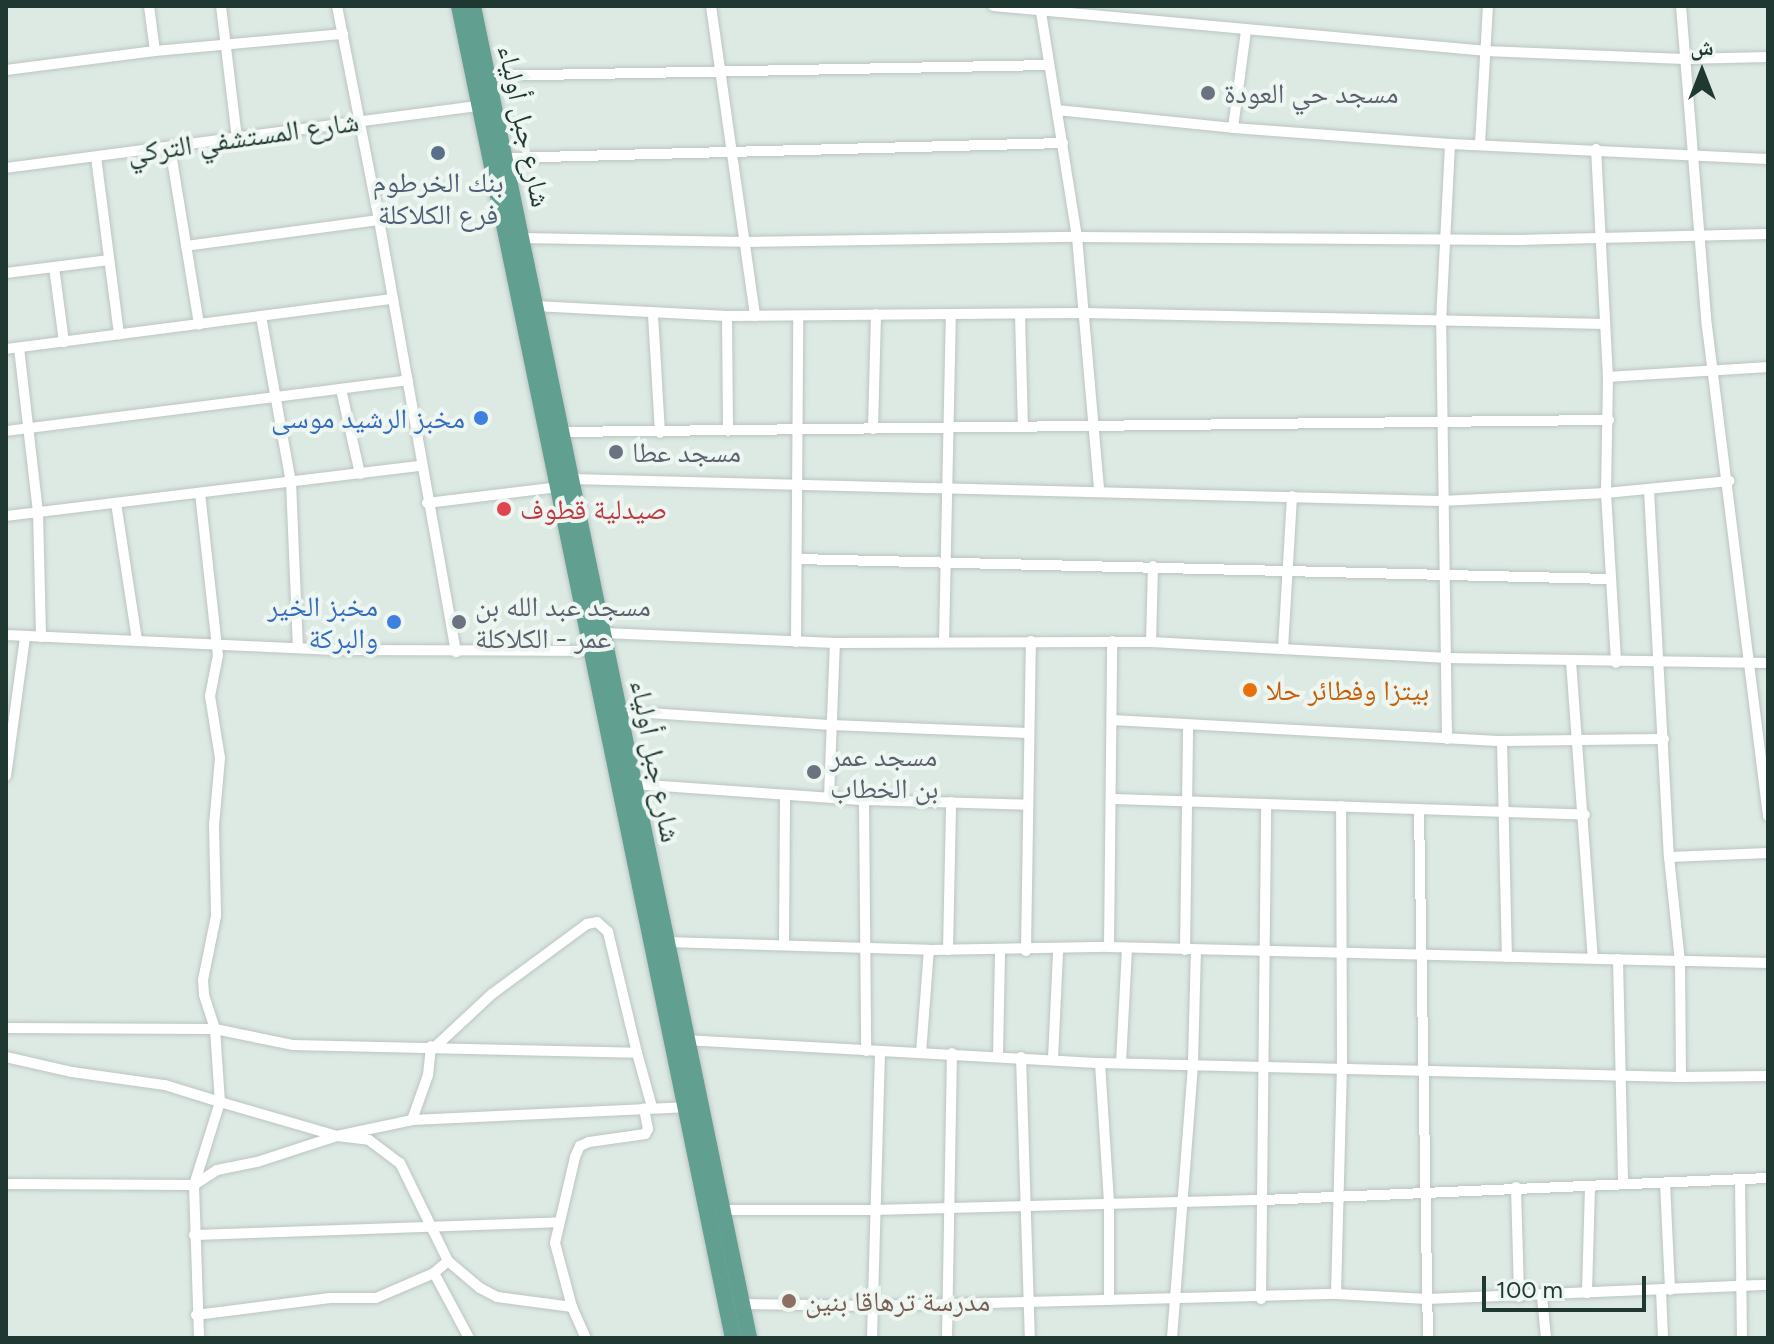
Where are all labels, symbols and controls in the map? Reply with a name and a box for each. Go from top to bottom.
north arrow [1662,32,1742,112]
text: ش [1690,34,1714,61]
street label: شارع جبل أولياء [491,42,559,210]
place label: مسجد حي العودة [1224,76,1398,110]
marker: مسجد حي العودة [1199,84,1217,102]
street label: شارع المستشفي التركي [125,104,361,170]
marker: بنك الخرطوم فرع الكلاكلة [429,144,447,162]
place label: بنك الخرطوم فرع الكلاكلة [372,165,504,231]
place label: مخبز الرشيد موسى [271,401,465,435]
marker: مخبز الرشيد موسى [472,409,490,427]
place label: مسجد عطا [632,435,741,469]
marker: مسجد عطا [607,443,625,461]
place label: صيدلية قطوف [520,492,667,526]
marker: صيدلية قطوف [495,500,513,518]
place label: مخبز الخير والبركة [268,589,378,655]
place label: مسجد عبد الله بن عمر - الكلاكلة [475,589,651,655]
marker: مخبز الخير والبركة [385,613,403,631]
marker: مسجد عبد الله بن عمر - الكلاكلة [450,613,468,631]
place label: بيتزا وفطائر حلا [1266,673,1429,707]
street label: شارع جبل أولياء [624,677,688,845]
marker: بيتزا وفطائر حلا [1241,681,1259,699]
place label: مسجد عمر بن الخطاب [830,739,939,805]
marker: مسجد عمر بن الخطاب [805,763,823,781]
scale bar [1486,1260,1650,1310]
text: 100 m [1496,1275,1563,1304]
place label: مدرسة ترهاقا بنين [805,1284,990,1318]
marker: مدرسة ترهاقا بنين [780,1292,798,1310]

